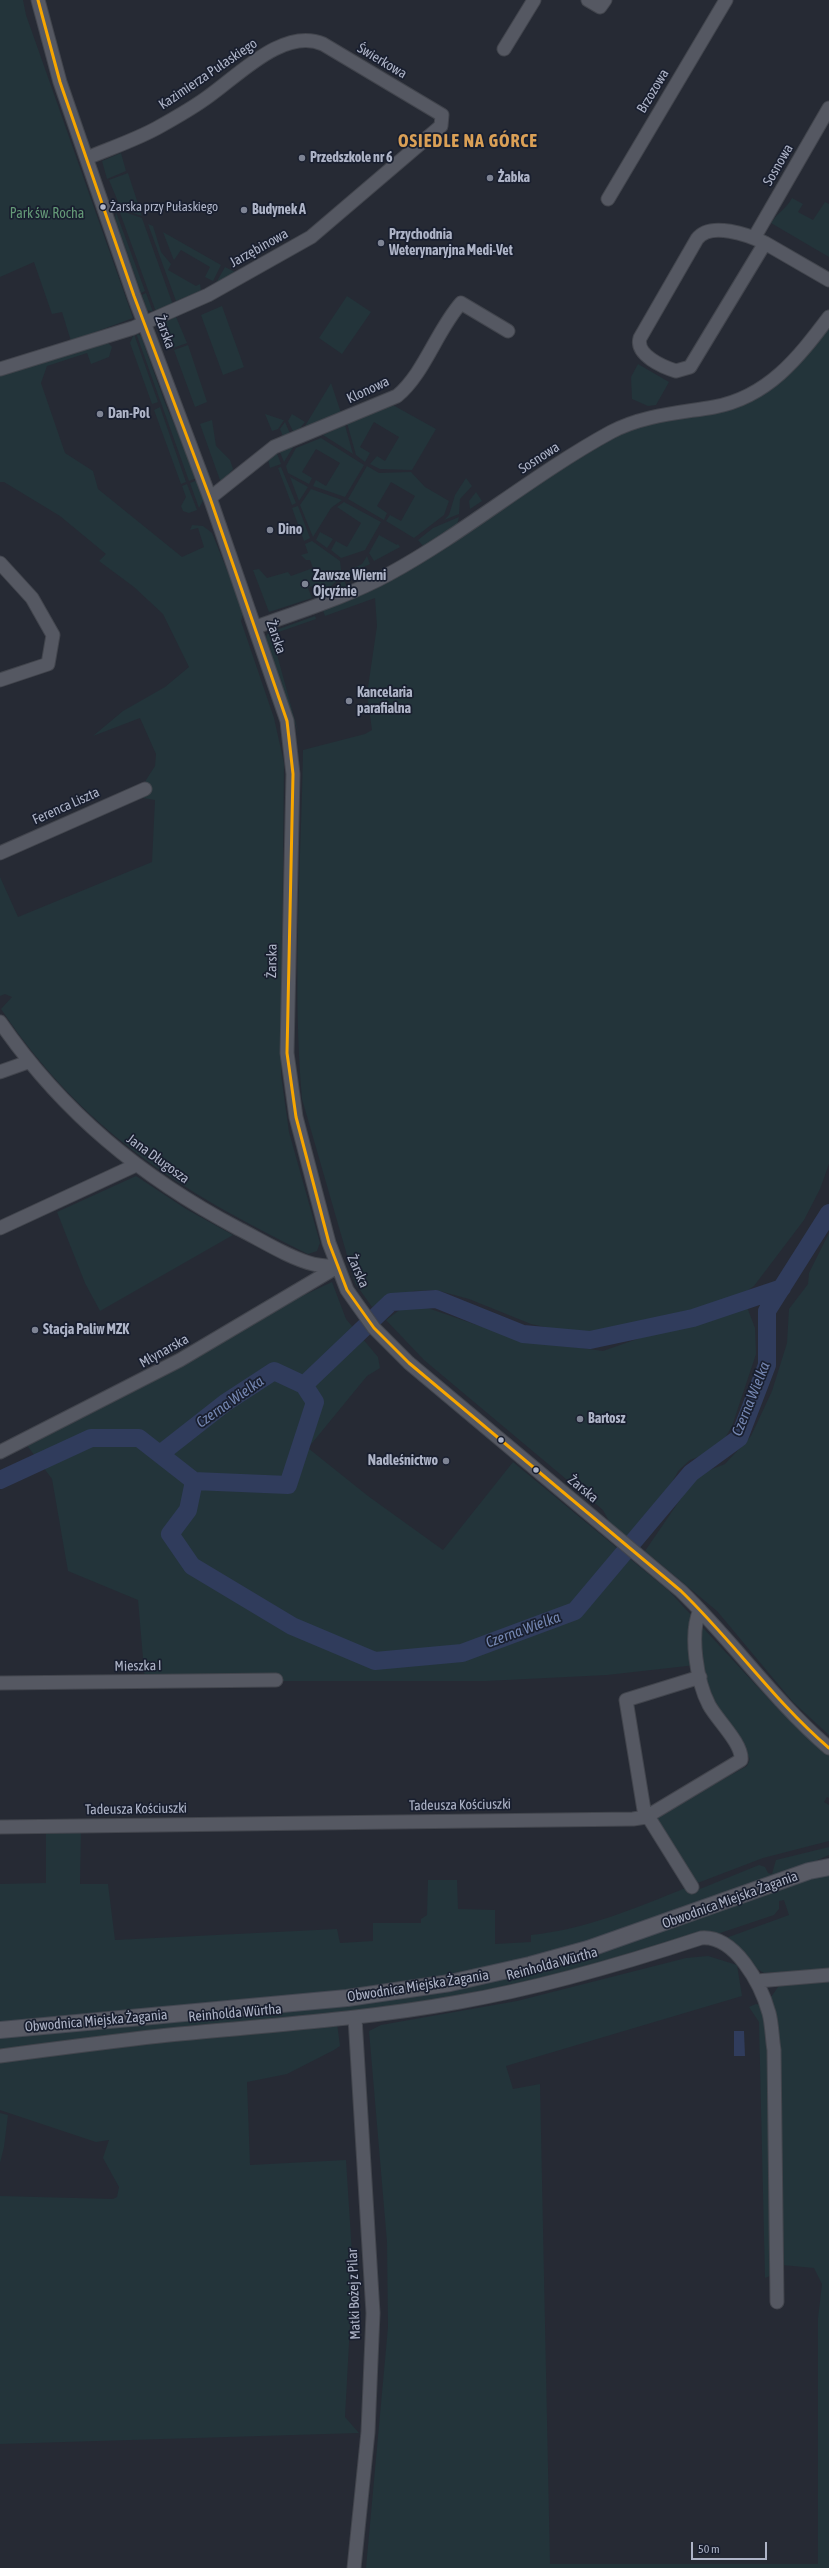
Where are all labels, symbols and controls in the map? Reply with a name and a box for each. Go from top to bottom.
street label: Kazimierza Pułaskiego [156,35,260,113]
street label: Świerkowa [354,40,410,82]
street label: Brzozowa [633,66,673,116]
district label: OSIEDLE NA GÓRCE [398,130,538,152]
street label: Sosnowa [759,141,797,189]
place label: Przedszkole nr 6 [310,150,393,166]
marker: Przedszkole nr 6 [297,153,307,163]
place label: Żabka [498,170,530,186]
marker: Żabka [485,173,495,183]
place label: Żarska przy Pułaskiego [110,199,218,215]
marker: Żarska przy Pułaskiego [98,202,108,212]
place label: Budynek A [252,202,306,218]
marker: Budynek A [239,205,249,215]
park label: Park św. Rocha [10,206,84,222]
street label: Jarzębinowa [227,225,291,271]
place label: Przychodnia Weterynaryjna Medi-Vet [389,227,513,260]
marker: Przychodnia Weterynaryjna Medi-Vet [376,238,386,248]
street label: Żarska [151,313,179,351]
street label: Klonowa [344,373,392,407]
place label: Dan-Pol [108,406,150,422]
marker: Dan-Pol [95,409,105,419]
street label: Sosnowa [515,439,563,477]
place label: Dino [278,522,302,538]
marker: Dino [265,525,275,535]
place label: Zawsze Wierni Ojcyźnie [313,568,386,600]
marker: Zawsze Wierni Ojcyźnie [300,579,310,589]
street label: Żarska [262,618,290,656]
place label: Kancelaria parafialna [357,685,412,718]
marker: Kancelaria parafialna [344,696,354,706]
street label: Ferenca Liszta [30,784,102,828]
street label: Żarska [263,944,281,978]
street label: Jana Długosza [123,1131,193,1187]
street label: Żarska [343,1252,373,1290]
place label: Stacja Paliw MZK [43,1322,129,1338]
marker: Stacja Paliw MZK [30,1325,40,1335]
street label: Młynarska [136,1331,192,1371]
water label: Czerna Wielka [728,1360,774,1438]
water label: Czerna Wielka [193,1372,267,1432]
place label: Bartosz [588,1411,626,1427]
marker: Bartosz [575,1414,585,1424]
unlabelled marker [496,1435,506,1445]
place label: Nadleśnictwo [368,1453,438,1469]
marker: Nadleśnictwo [441,1456,451,1466]
unlabelled marker [531,1465,541,1475]
street label: Żarska [564,1472,602,1506]
water label: Czerna Wielka [483,1608,563,1652]
street label: Mieszka I [114,1657,162,1675]
street label: Tadeusza Kościuszki [409,1796,511,1814]
street label: Tadeusza Kościuszki [85,1800,187,1818]
street label: Obwodnica Miejska Żagania [660,1868,800,1932]
street label: Reinholda Würtha [505,1944,599,1984]
street label: Obwodnica Miejska Żagania [346,1967,490,2005]
street label: Reinholda Würtha [188,2001,282,2025]
street label: Obwodnica Miejska Żagania [24,2006,168,2036]
street label: Matki Bożej z Pilar [344,2248,364,2340]
scale bar [693,2534,769,2560]
text: 50 m [698,2542,720,2556]

